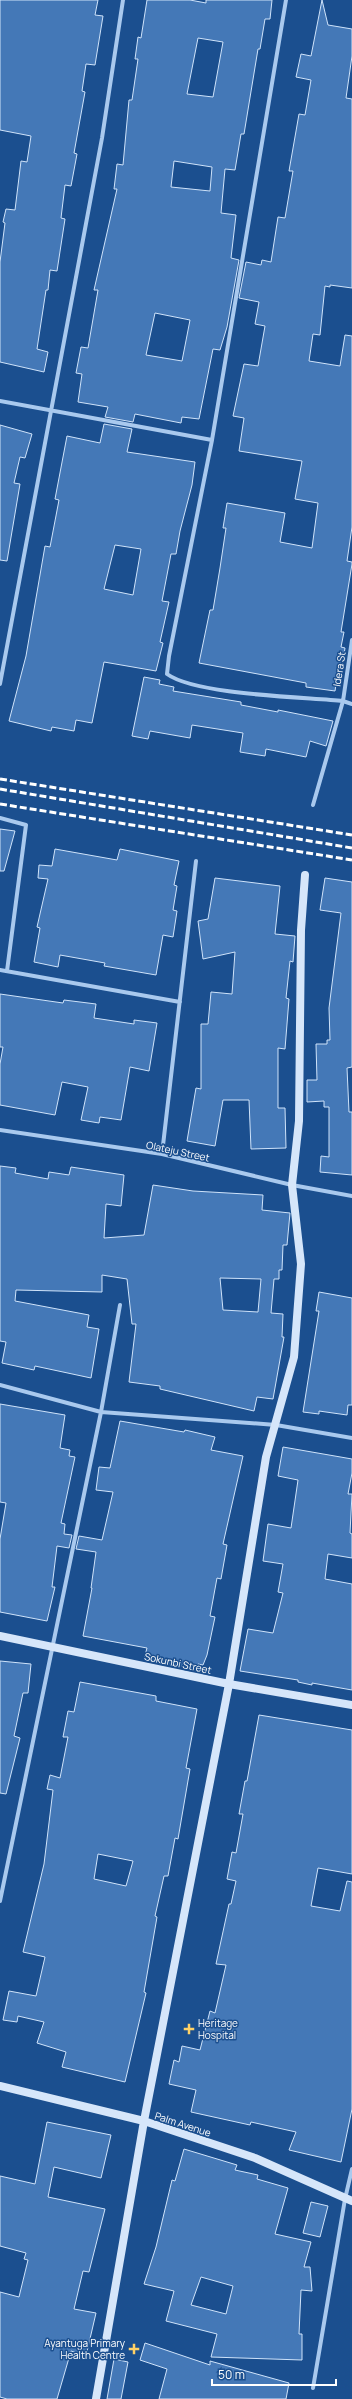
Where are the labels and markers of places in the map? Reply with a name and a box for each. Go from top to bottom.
place label: Heritage Hospital [198,2016,238,2042]
marker: Heritage Hospital [183,2023,195,2035]
place label: Ayantuga Primary Health Centre [44,2336,126,2362]
marker: Ayantuga Primary Health Centre [128,2343,140,2355]

